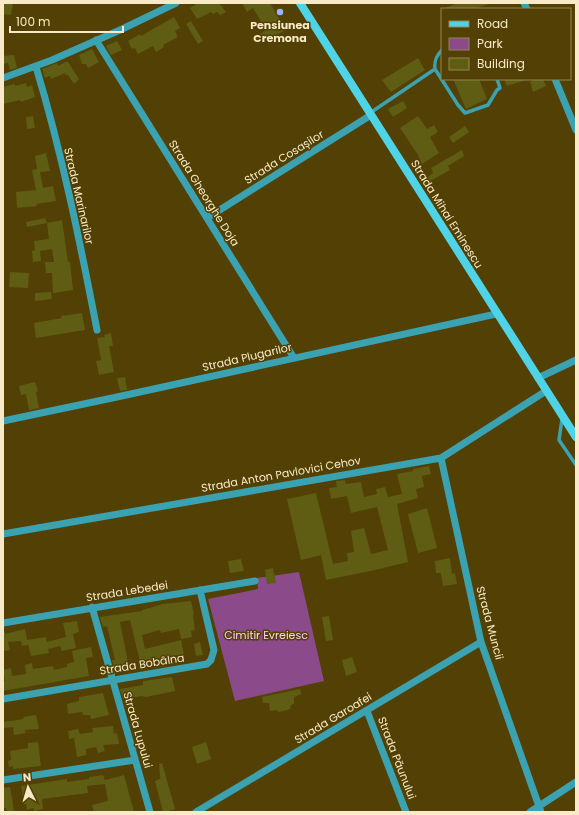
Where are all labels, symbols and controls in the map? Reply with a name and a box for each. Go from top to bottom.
marker: Pensiunea Cremona [275,7,285,17]
scale bar [10,8,123,34]
legend [441,8,571,80]
text: 100 m [16,13,50,30]
text: Road [477,15,508,32]
place label: Pensiunea Cremona [250,17,310,46]
text: Park [477,35,504,52]
text: Building [477,55,525,72]
street label: Strada Cosașilor [241,126,327,188]
street label: Strada Gheorghe Doja [165,137,243,249]
street label: Strada Marinarilor [60,146,98,246]
street label: Strada Mihai Eminescu [407,157,487,271]
street label: Strada Plugarilor [201,339,293,375]
street label: Strada Anton Pavlovici Cehov [200,452,363,496]
street label: Strada Lebedei [85,577,169,605]
street label: Strada Muncii [473,584,508,662]
park label: Cimitir Evreiesc [224,627,308,643]
street label: Strada Bobâlna [98,649,186,679]
street label: Strada Garoafei [291,688,375,747]
street label: Strada Lupului [119,690,157,770]
street label: Strada Păunului [374,714,420,802]
north arrow [8,767,48,807]
text: N [22,769,32,785]

